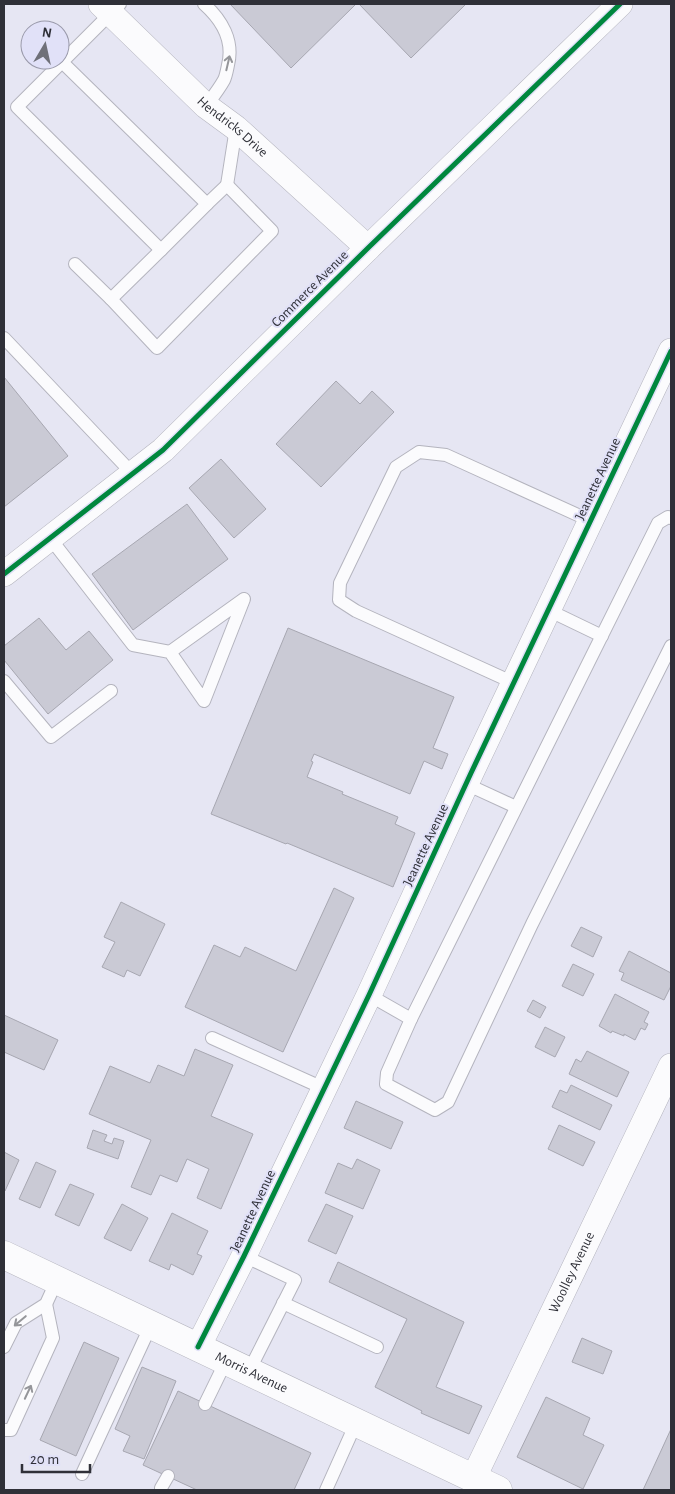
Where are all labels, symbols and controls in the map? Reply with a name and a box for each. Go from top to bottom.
north arrow [20,20,70,70]
text: N [41,25,53,41]
one-way arrow [224,56,233,72]
street label: Hendricks Drive [194,94,270,160]
street label: Commerce Avenue [269,248,351,330]
street label: Jeanette Avenue [573,436,623,522]
street label: Jeanette Avenue [401,802,451,888]
street label: Jeanette Avenue [228,1168,278,1254]
street label: Woolley Avenue [547,1230,597,1315]
one-way arrow [14,1316,27,1327]
street label: Morris Avenue [213,1350,290,1396]
one-way arrow [24,1385,34,1400]
scale bar [22,1442,90,1474]
text: 20 m [30,1452,59,1467]

